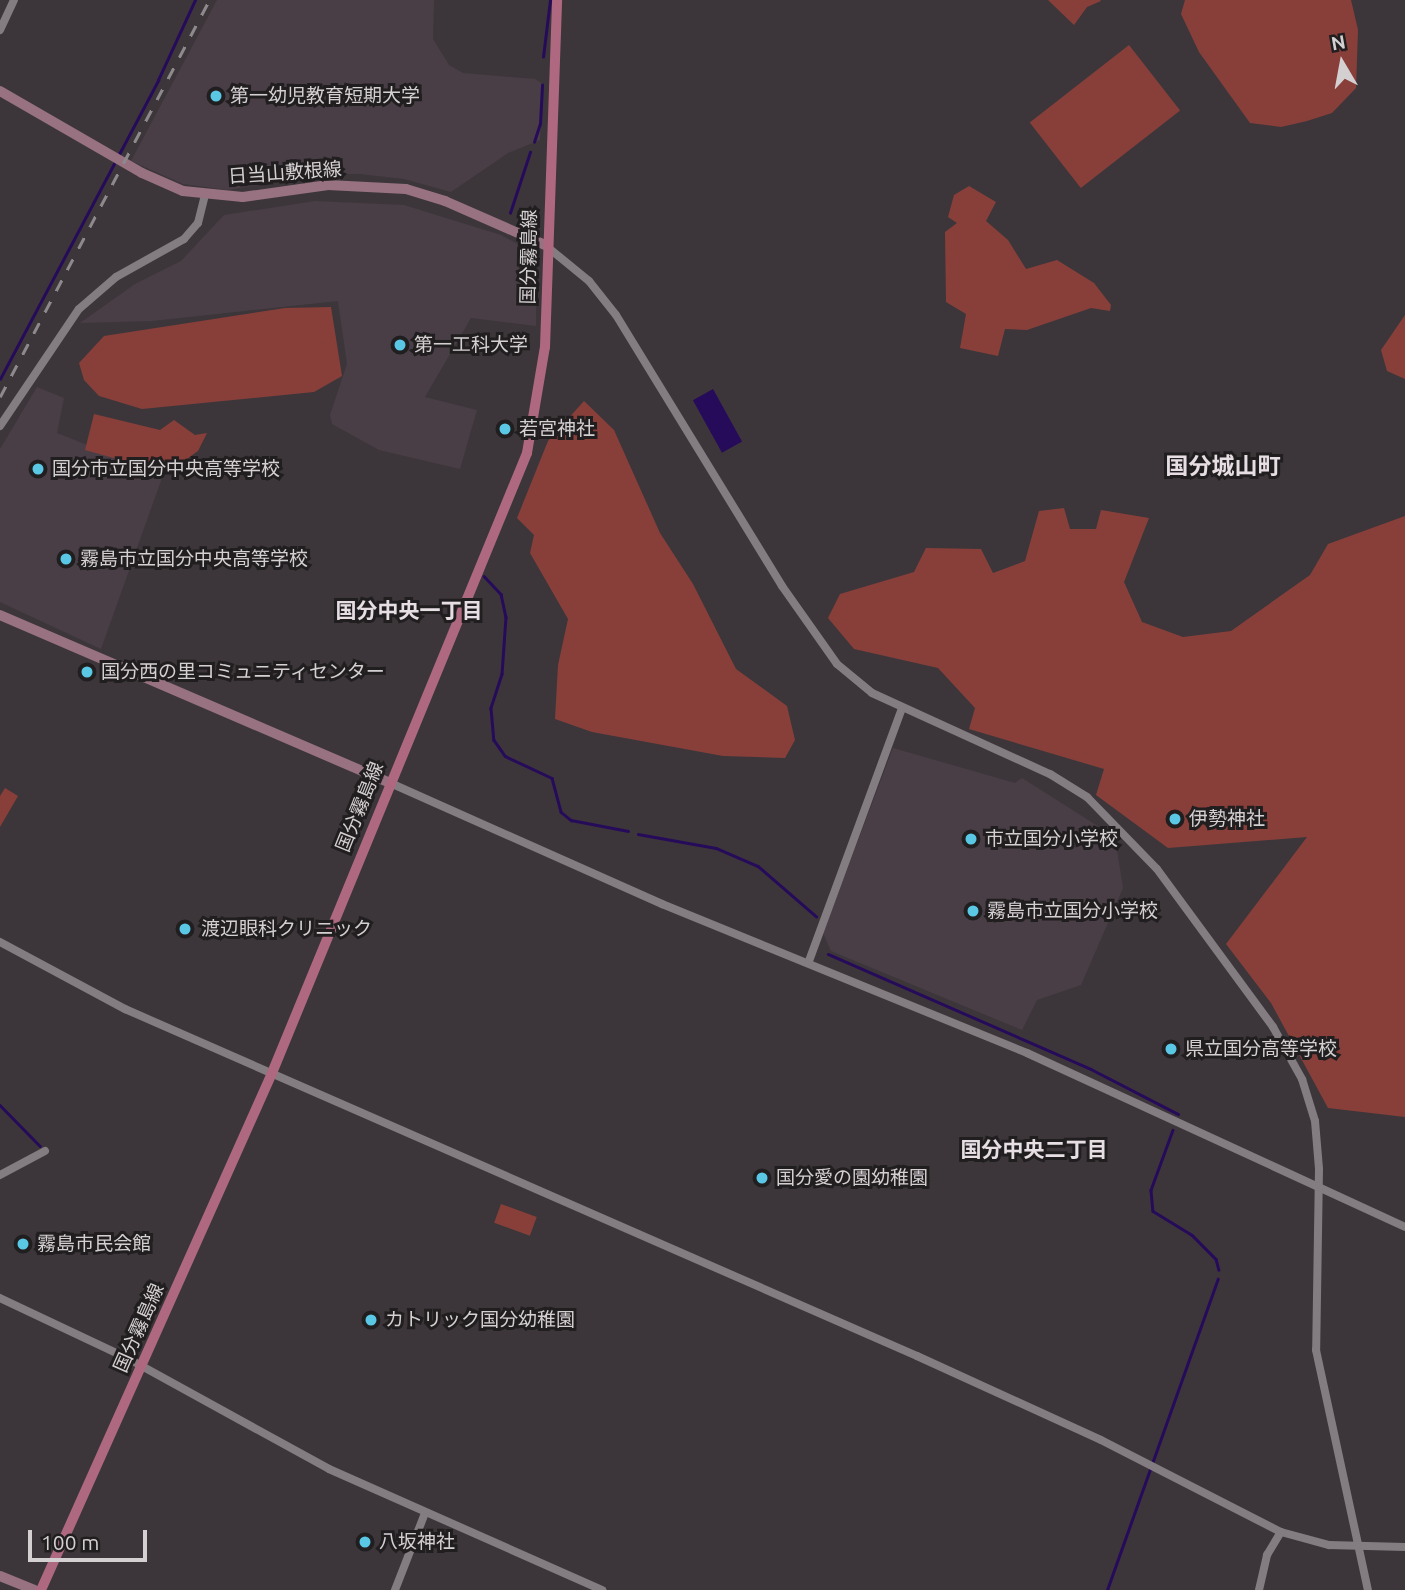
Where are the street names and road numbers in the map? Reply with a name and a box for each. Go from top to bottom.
street label: 日当山敷根線 [227,158,343,188]
street label: 国分霧島線 [517,209,541,305]
street label: 国分霧島線 [332,759,388,855]
street label: 国分霧島線 [109,1280,169,1376]

